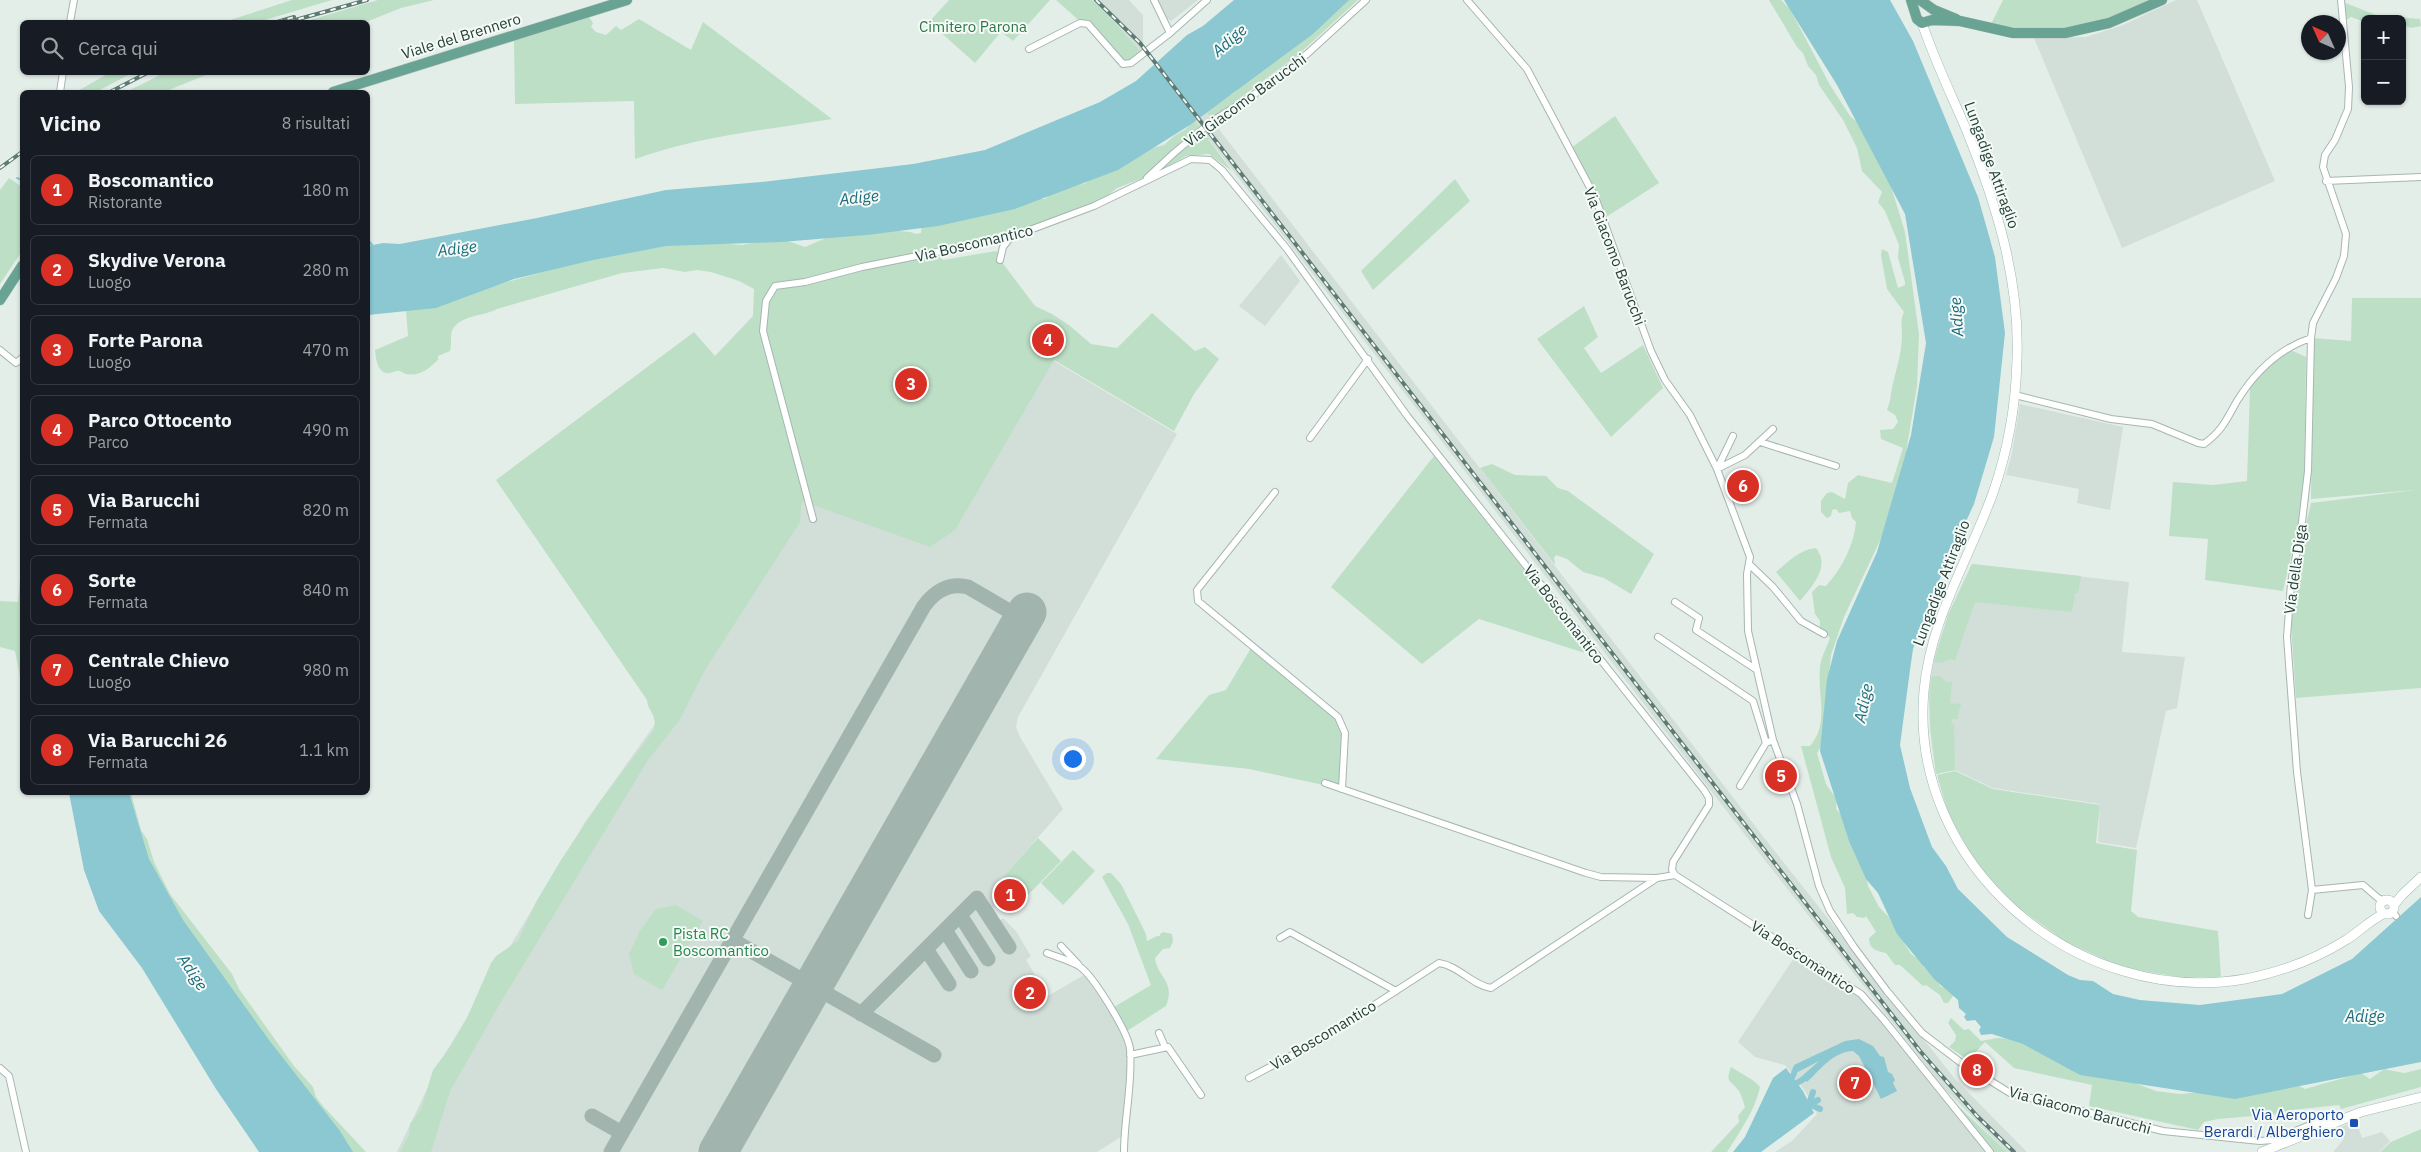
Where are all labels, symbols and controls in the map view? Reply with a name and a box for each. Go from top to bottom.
street label: Viale del Brennero [399,9,523,63]
north arrow [2301,15,2346,60]
map controls [2361,15,2406,105]
button: + [2361,15,2406,60]
park label: Cimitero Parona [919,17,1027,36]
water label: Adige [1207,19,1250,61]
search box [20,20,370,75]
icon: search [38,34,66,62]
text: Cerca qui [78,36,158,60]
street label: Via Giacomo Barucchi [1180,49,1310,151]
button: − [2361,60,2406,105]
street label: Lungadige Attiraglio [1960,99,2024,231]
text: Vicino [40,109,101,137]
text: 8 risultati [282,113,350,133]
text: Boscomantico [88,168,214,192]
text: 1 [52,180,62,200]
text: 180 m [302,180,349,200]
street label: Via Giacomo Barucchi [1580,184,1650,328]
water label: Adige [837,185,880,209]
text: Ristorante [88,192,162,212]
street label: Via Boscomantico [913,220,1035,266]
water label: Adige [435,236,478,260]
text: Skydive Verona [88,248,226,272]
text: 2 [52,260,62,280]
text: 280 m [302,260,349,280]
text: Luogo [88,272,131,292]
water label: Adige [1945,297,1967,338]
pin: 4 [1032,321,1064,359]
text: Forte Parona [88,328,203,352]
text: 3 [52,340,62,360]
text: 470 m [302,340,349,360]
text: Luogo [88,352,131,372]
pin: 3 [895,365,927,403]
text: Parco Ottocento [88,408,232,432]
text: 4 [52,420,62,440]
text: 490 m [302,420,349,440]
text: Parco [88,432,129,452]
pin: 6 [1727,467,1759,505]
text: Via Barucchi [88,488,200,512]
text: 5 [52,500,62,520]
text: 820 m [302,500,349,520]
text: Fermata [88,512,148,532]
street label: Lungadige Attiraglio [1908,517,1974,649]
street label: Via della Diga [2279,523,2311,615]
street label: Via Boscomantico [1519,561,1609,667]
text: Sorte [88,568,136,592]
text: 6 [52,580,62,600]
text: 840 m [302,580,349,600]
text: Fermata [88,592,148,612]
text: Centrale Chievo [88,648,229,672]
text: 7 [52,660,62,680]
text: 980 m [302,660,349,680]
text: Luogo [88,672,131,692]
water label: Adige [1849,682,1877,725]
text: Via Barucchi 26 [88,728,227,752]
text: 8 [52,740,62,760]
text: 1.1 km [299,740,349,760]
your location [1060,746,1086,772]
text: Fermata [88,752,148,772]
pin: 5 [1765,757,1797,795]
pin: 1 [994,876,1026,914]
street label: Via Boscomantico [1747,916,1859,998]
place label: Pista RC Boscomantico [673,924,769,960]
marker: Pista RC Boscomantico [657,936,669,948]
water label: Adige [173,949,212,994]
pin: 2 [1014,974,1046,1012]
street label: Via Boscomantico [1267,996,1379,1074]
water label: Adige [2344,1006,2385,1026]
pin: 8 [1961,1051,1993,1089]
pin: 7 [1839,1064,1871,1102]
street label: Via Giacomo Barucchi [2007,1082,2153,1138]
place label: Via Aeroporto Berardi / Alberghiero [2204,1105,2344,1141]
marker: Via Aeroporto Berardi / Alberghiero [2348,1117,2360,1129]

